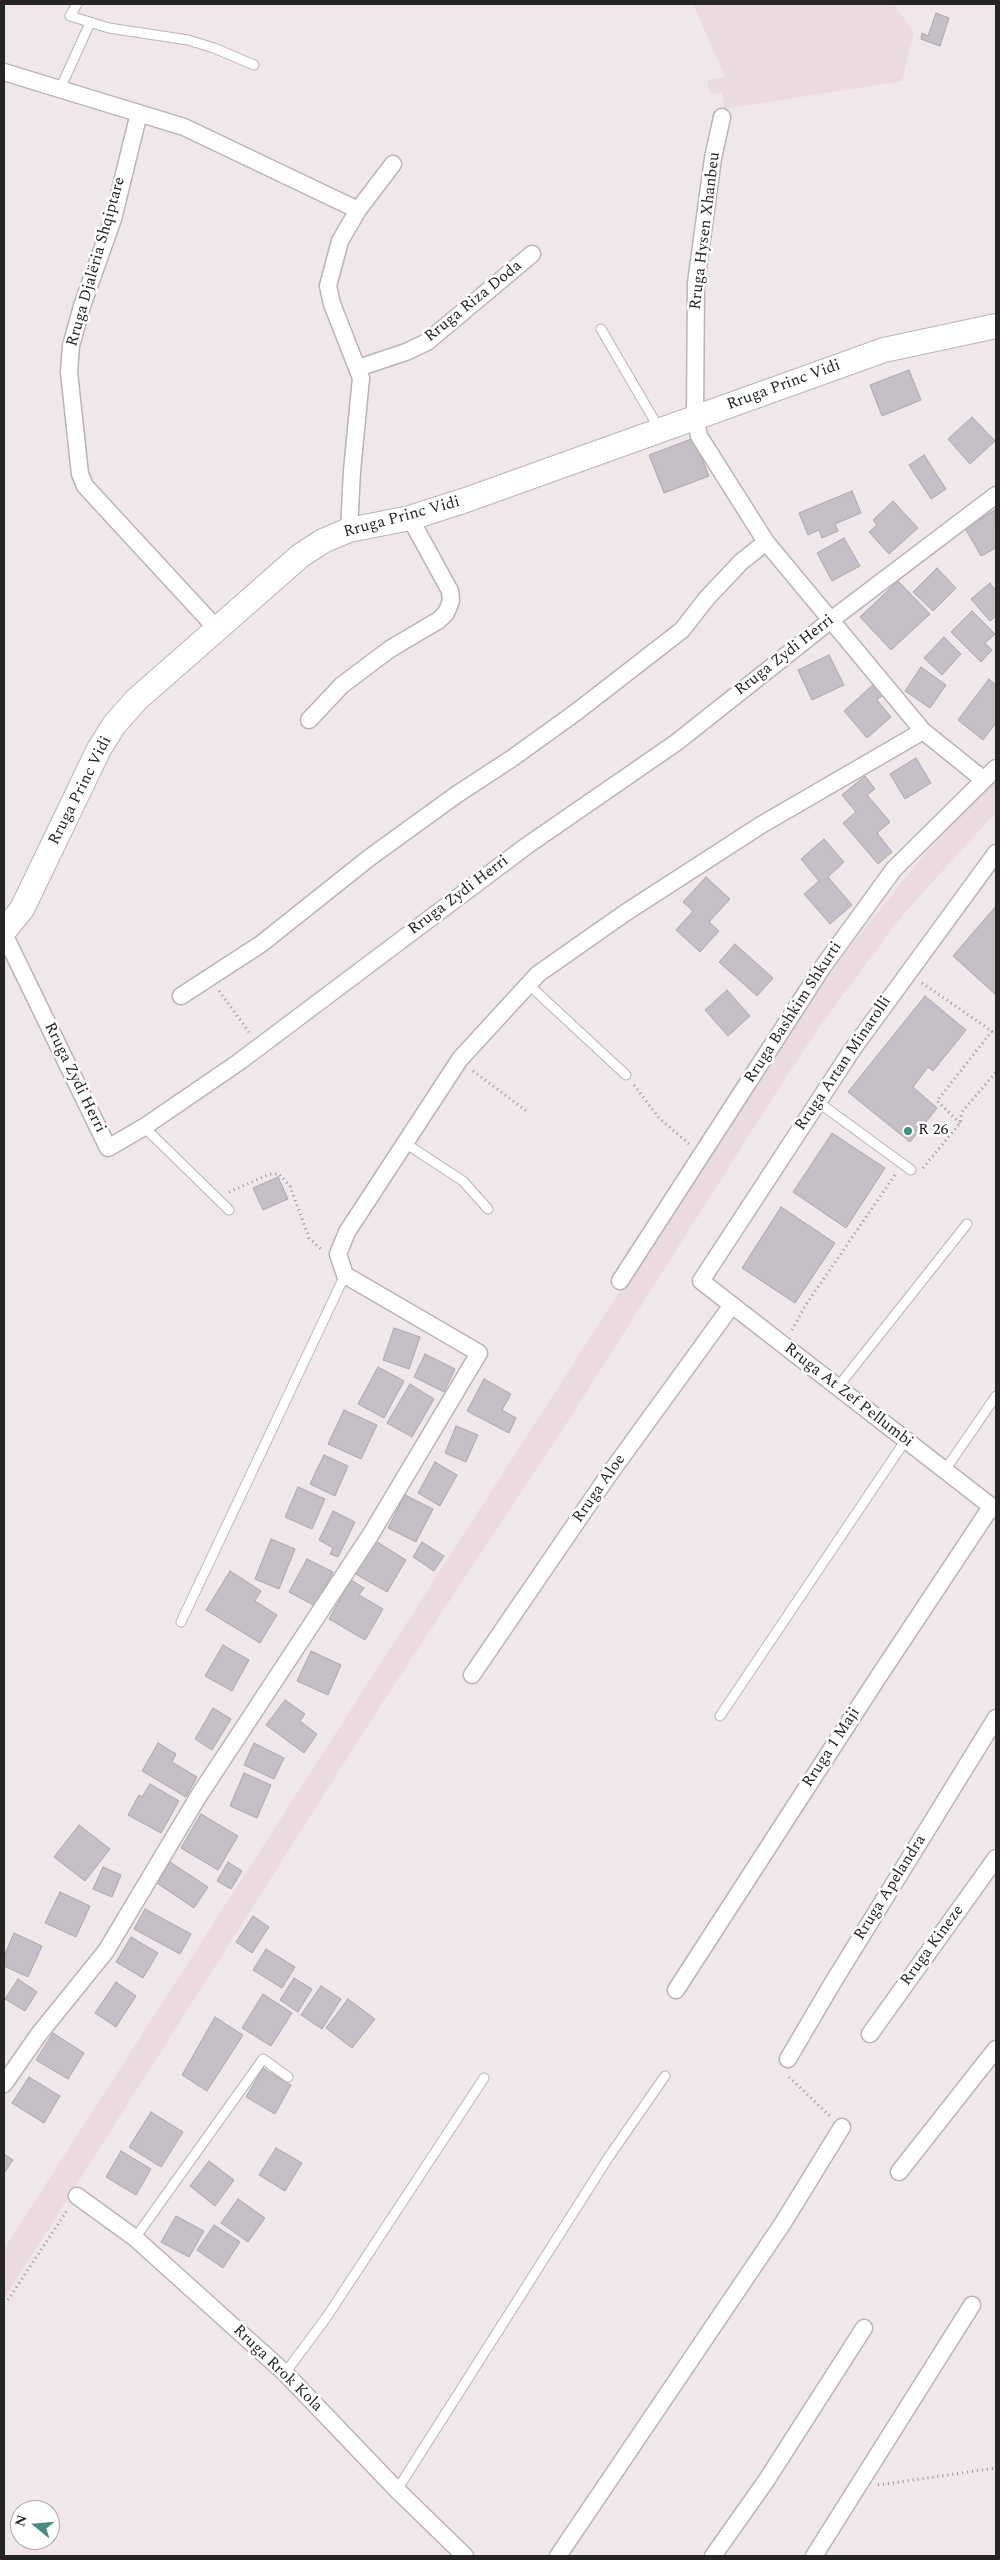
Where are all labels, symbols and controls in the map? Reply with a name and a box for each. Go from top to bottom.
street label: Rruga Hysen Xhanbeu [687,151,725,311]
street label: Rruga Djalëria Shqiptare [64,175,130,349]
street label: Rruga Riza Doda [422,257,526,347]
street label: Rruga Princ Vidi [725,357,843,415]
street label: Rruga Princ Vidi [342,493,462,543]
street label: Rruga Zydi Herri [732,611,838,701]
street label: Rruga Princ Vidi [45,733,117,849]
street label: Rruga Zydi Herri [405,852,513,940]
street label: Rruga Bashkim Shkurti [741,939,847,1087]
street label: Rruga Artan Minarolli [792,993,896,1135]
street label: Rruga Zydi Herri [39,1020,109,1136]
place label: R 26 [918,1121,949,1141]
marker: R 26 [902,1125,914,1137]
street label: Rruga At Zef Pellumbi [780,1340,916,1452]
street label: Rruga Aloe [569,1451,631,1527]
street label: Rruga 1 Maji [799,1704,865,1792]
street label: Rruga Apelandra [851,1832,931,1944]
street label: Rruga Kineze [897,1902,969,1990]
street label: Rruga Rrok Kola [228,2321,326,2417]
north arrow [10,2500,60,2550]
text: N [9,2512,33,2529]

